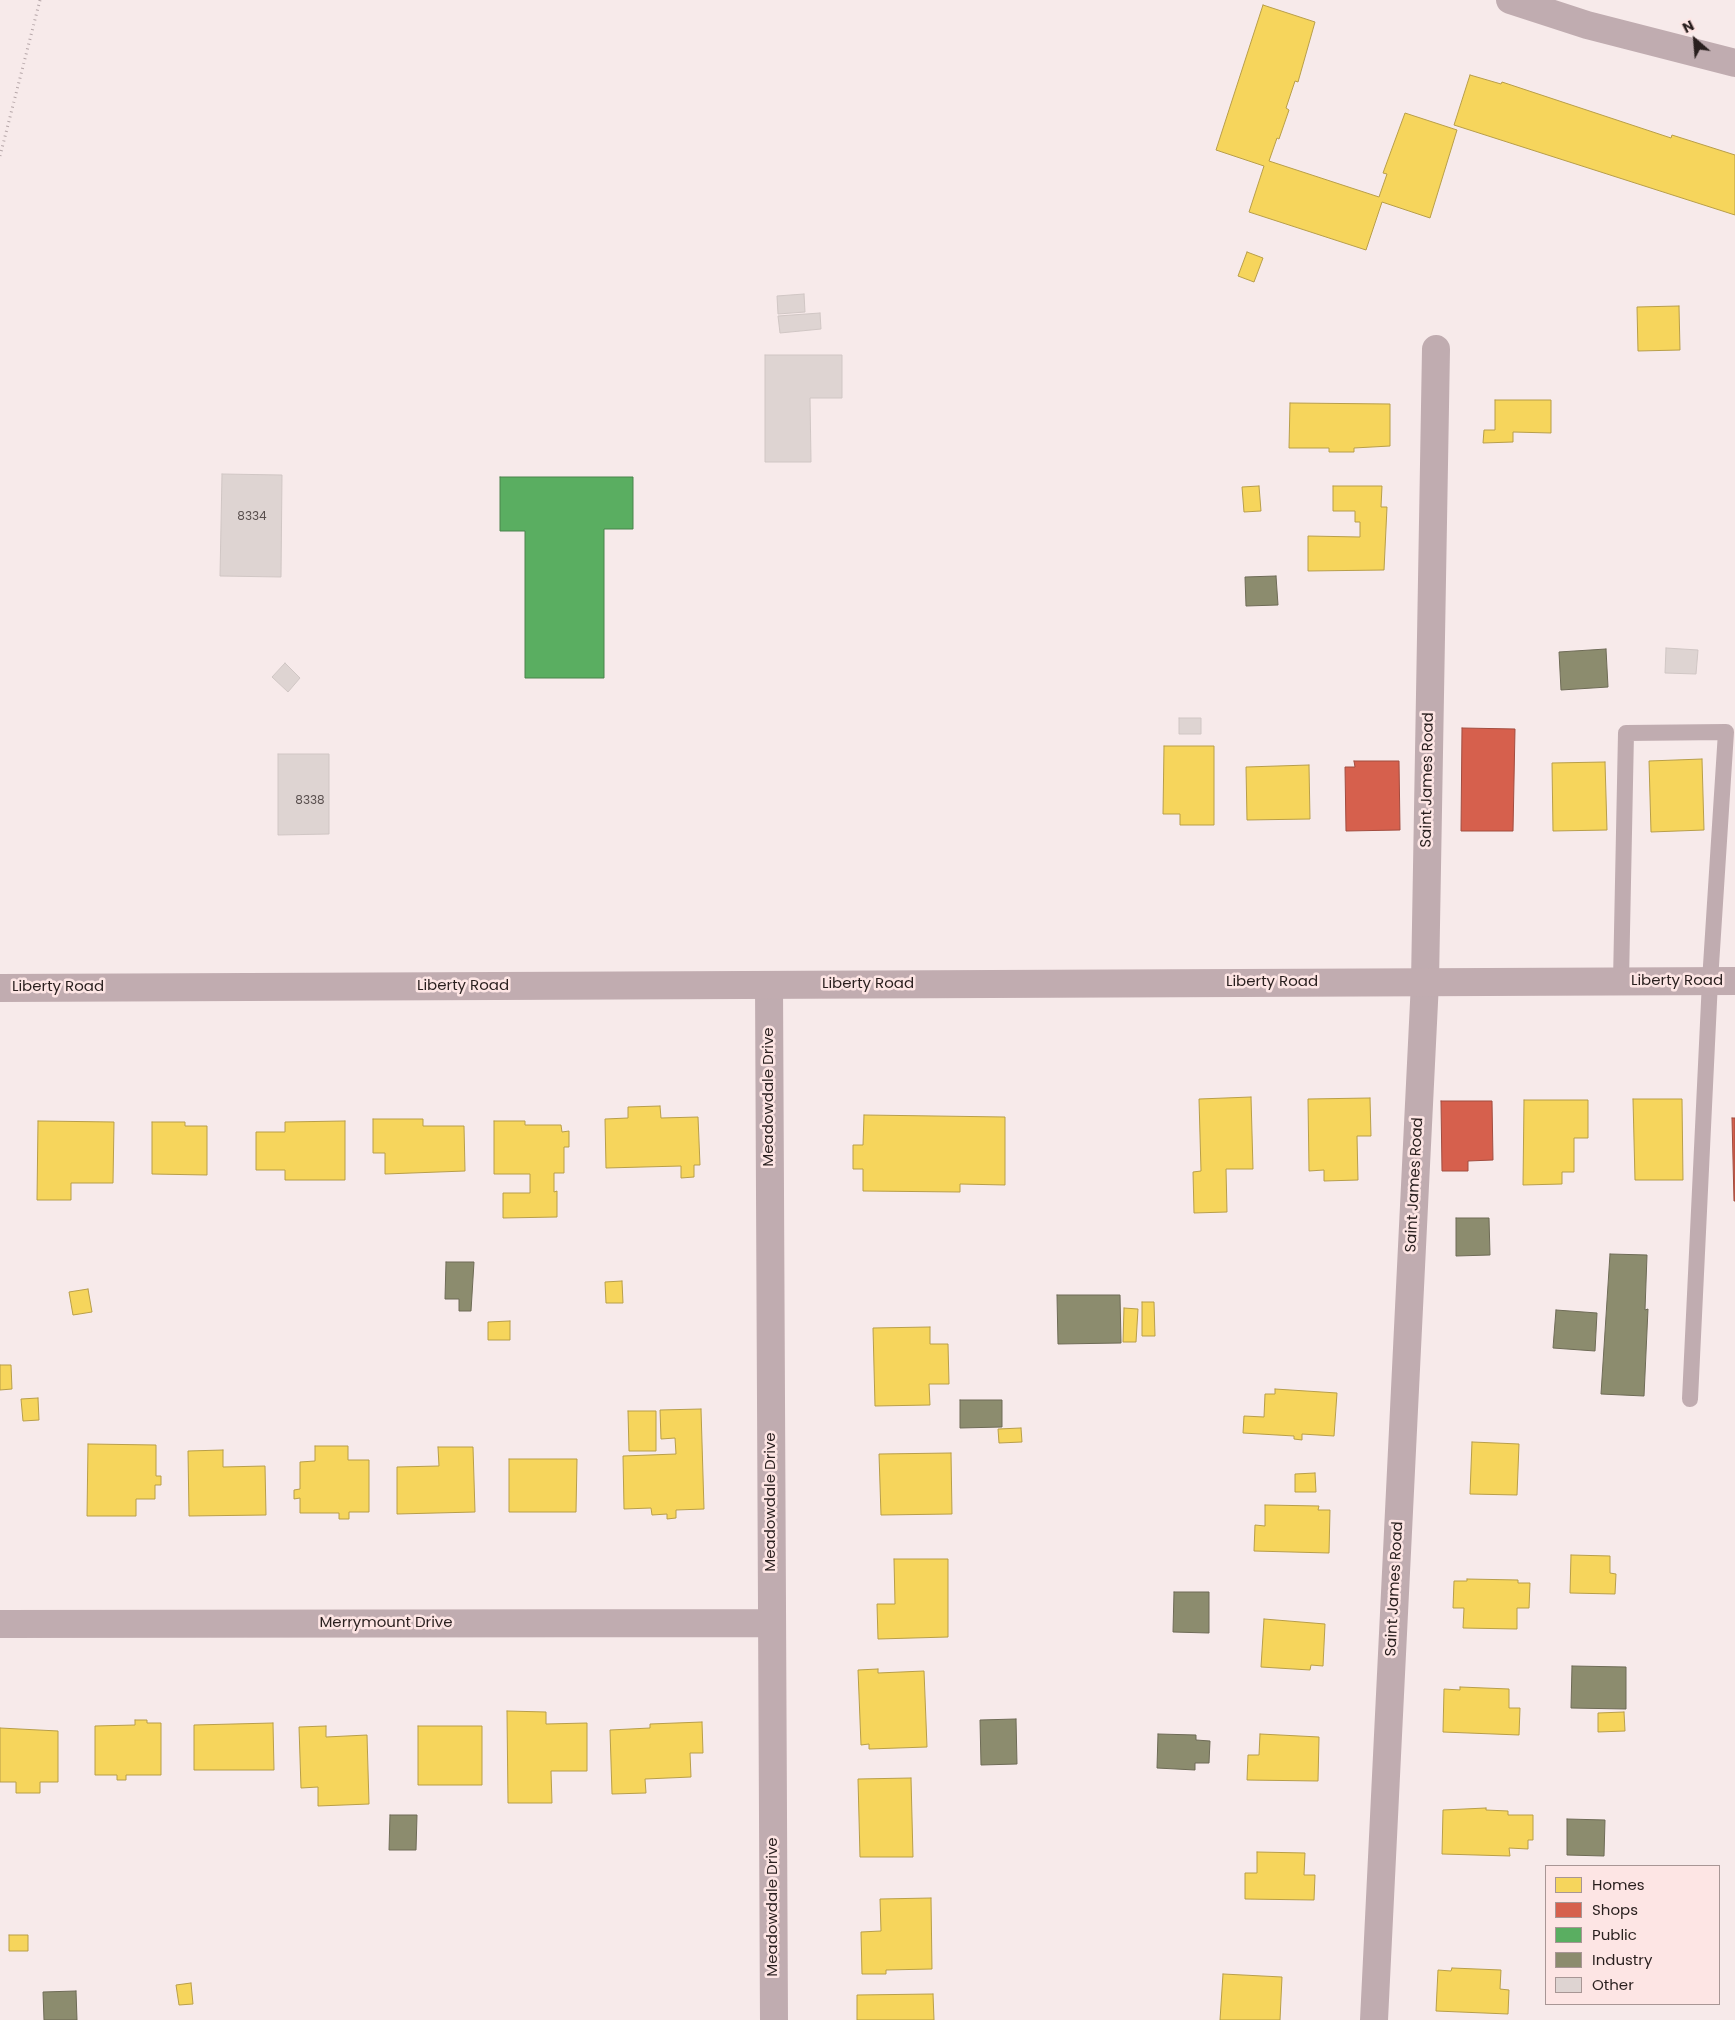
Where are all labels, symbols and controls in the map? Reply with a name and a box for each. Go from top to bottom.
north arrow [1670,15,1720,65]
text: N [1679,15,1697,38]
house number: 8334 [237,510,267,524]
street label: Saint James Road [1418,712,1438,848]
house number: 8338 [295,794,325,808]
street label: Liberty Road [1631,972,1723,990]
street label: Liberty Road [1226,973,1318,991]
street label: Liberty Road [822,975,914,993]
street label: Liberty Road [417,977,509,995]
street label: Liberty Road [12,978,104,996]
street label: Meadowdale Drive [760,1027,778,1167]
street label: Saint James Road [1402,1117,1428,1253]
street label: Meadowdale Drive [762,1432,780,1572]
street label: Saint James Road [1382,1521,1408,1657]
street label: Merrymount Drive [319,1614,453,1632]
street label: Meadowdale Drive [764,1837,782,1977]
legend [1545,1865,1720,2005]
text: Homes [1592,1874,1645,1895]
text: Shops [1592,1899,1638,1920]
text: Public [1592,1924,1637,1945]
text: Industry [1592,1949,1652,1970]
text: Other [1592,1974,1634,1995]

